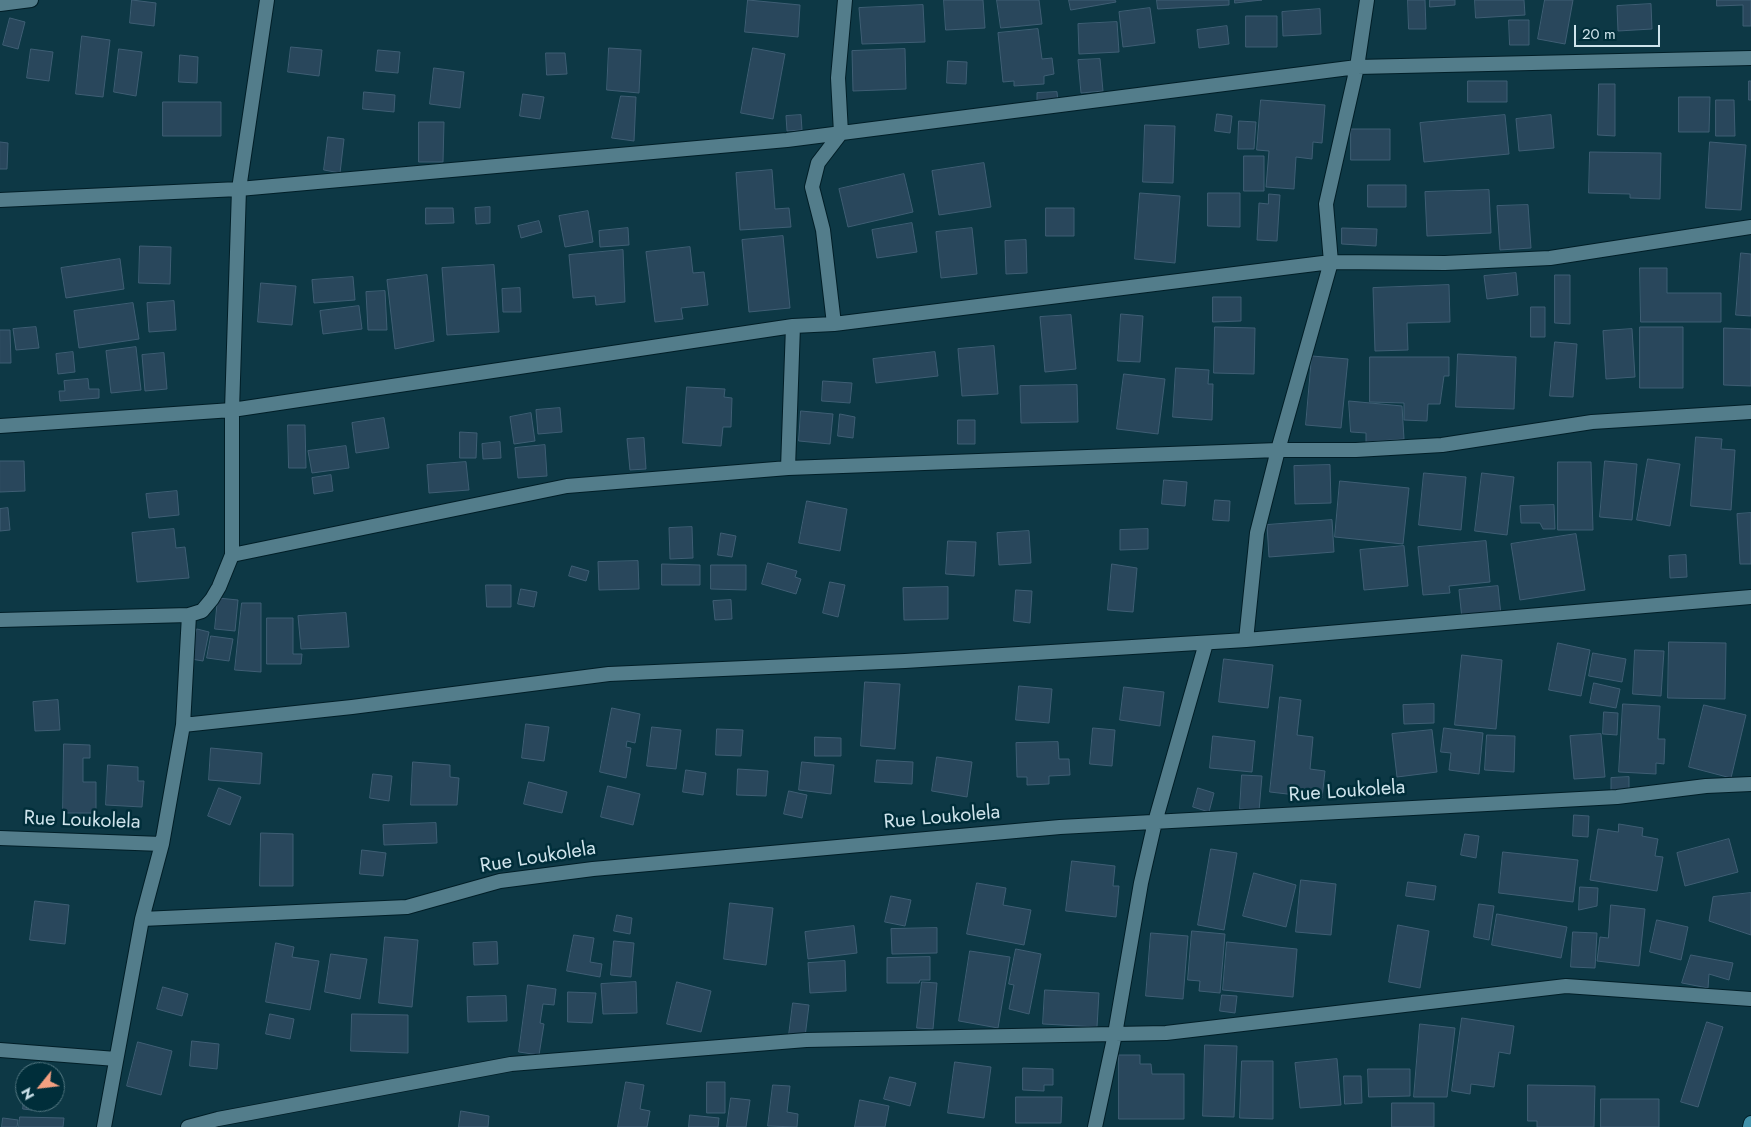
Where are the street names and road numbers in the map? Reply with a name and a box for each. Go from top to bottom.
street label: Rue Loukolela [1288,776,1406,808]
street label: Rue Loukolela [883,801,1001,835]
street label: Rue Loukolela [23,807,141,835]
street label: Rue Loukolela [478,837,598,879]

